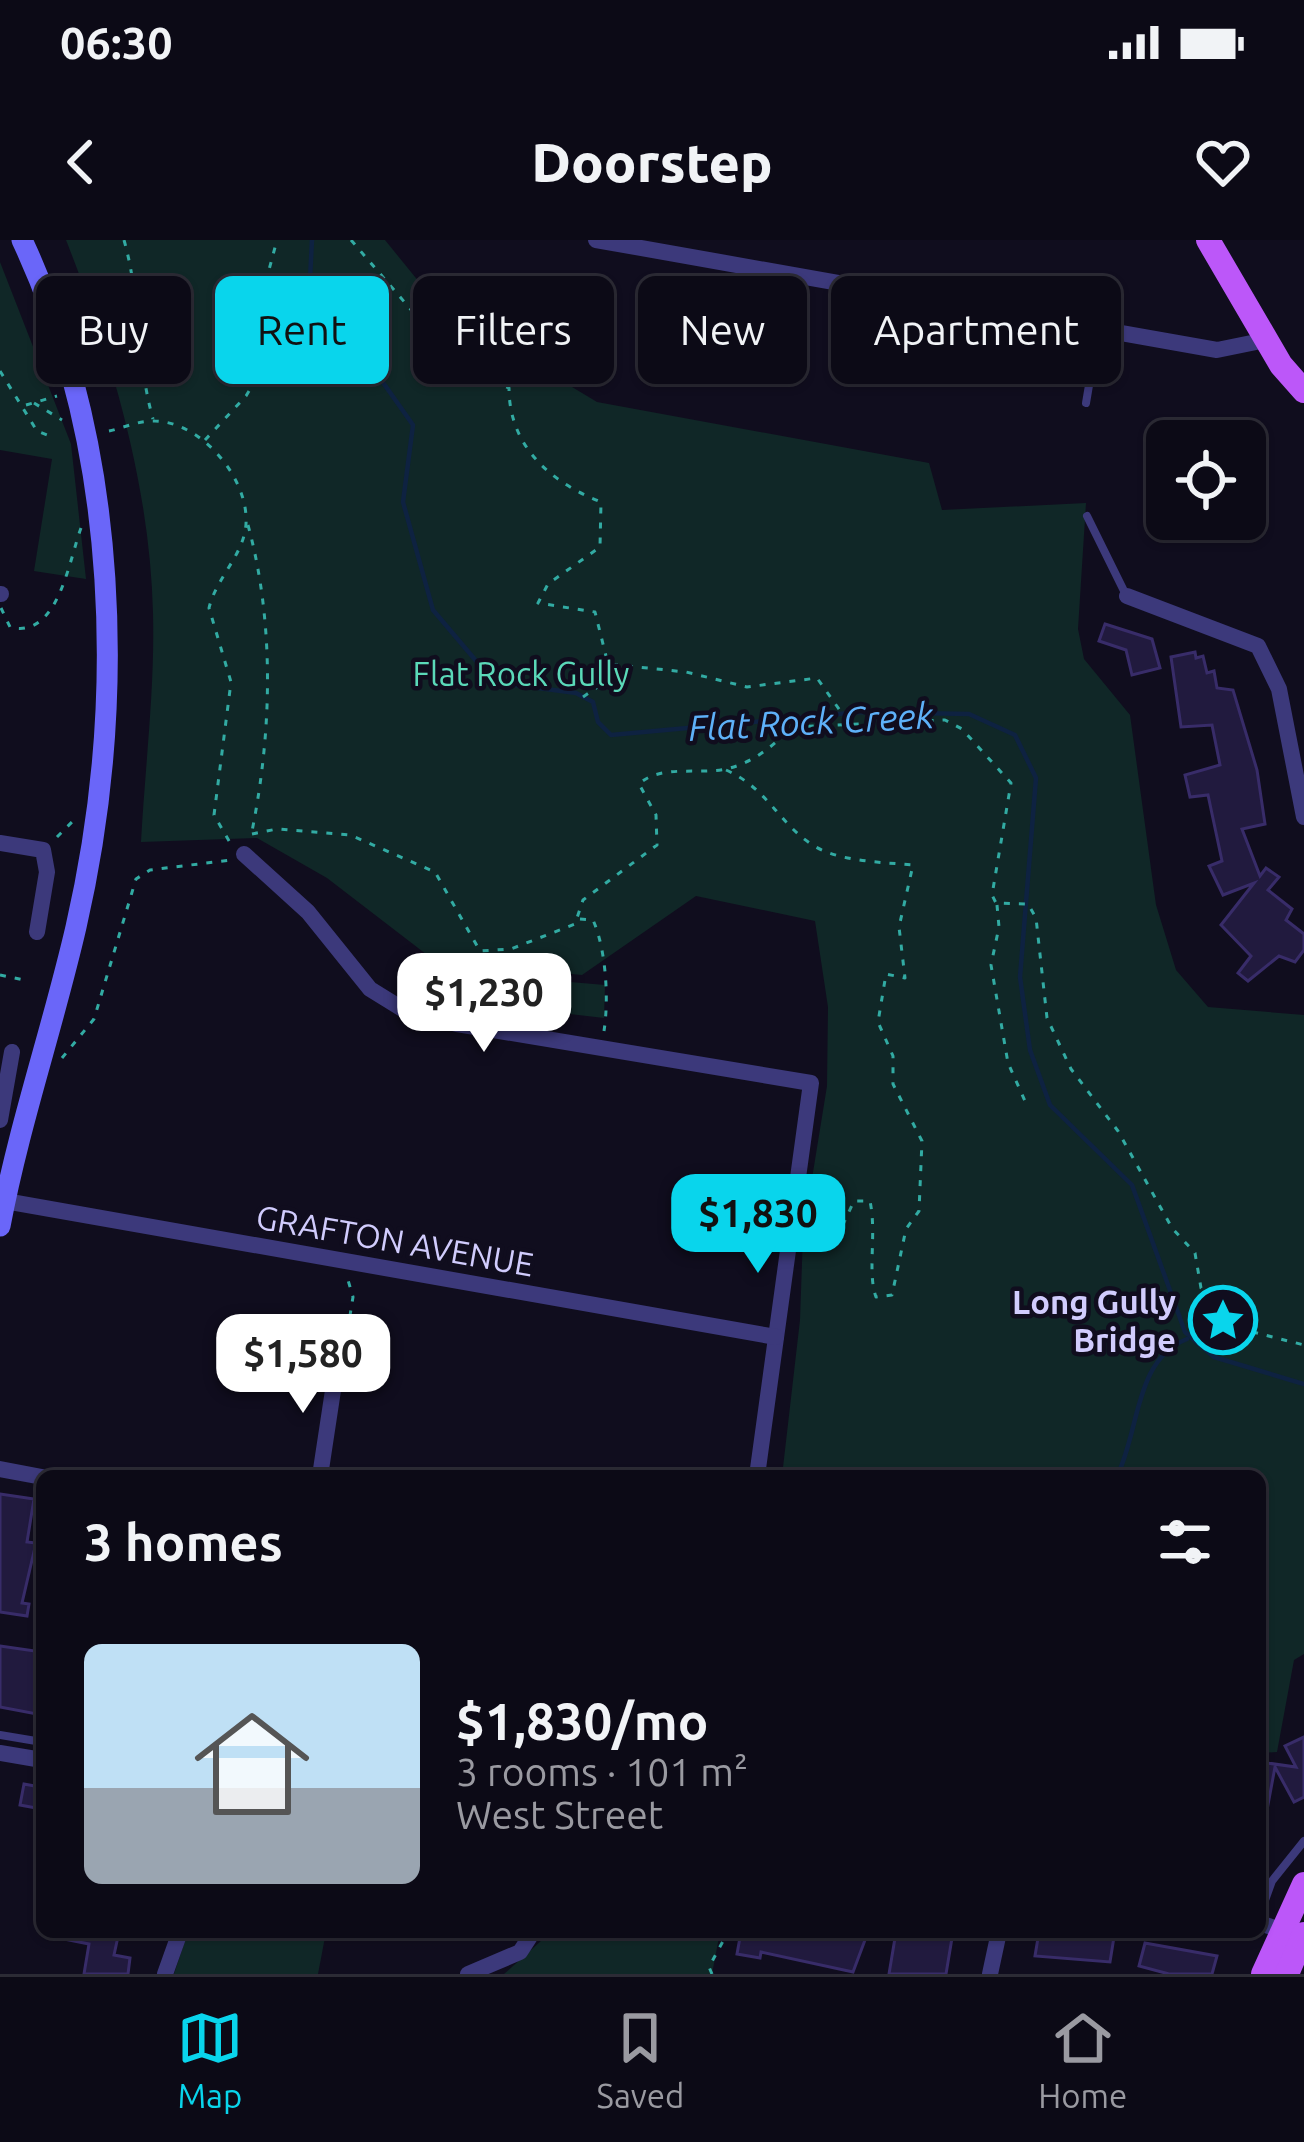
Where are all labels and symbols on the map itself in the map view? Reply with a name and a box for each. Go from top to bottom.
park label: Flat Rock Gully [413,655,629,692]
water label: Flat Rock Creek [687,694,935,748]
pin: $1,230 [386,953,582,1055]
pin: $1,830 [660,1174,856,1276]
street label: GRAFTON AVENUE [253,1197,537,1283]
place label: Long Gully Bridge [1012,1283,1176,1358]
place icon: Long Gully Bridge [1188,1285,1258,1355]
pin: $1,580 [205,1314,401,1416]

